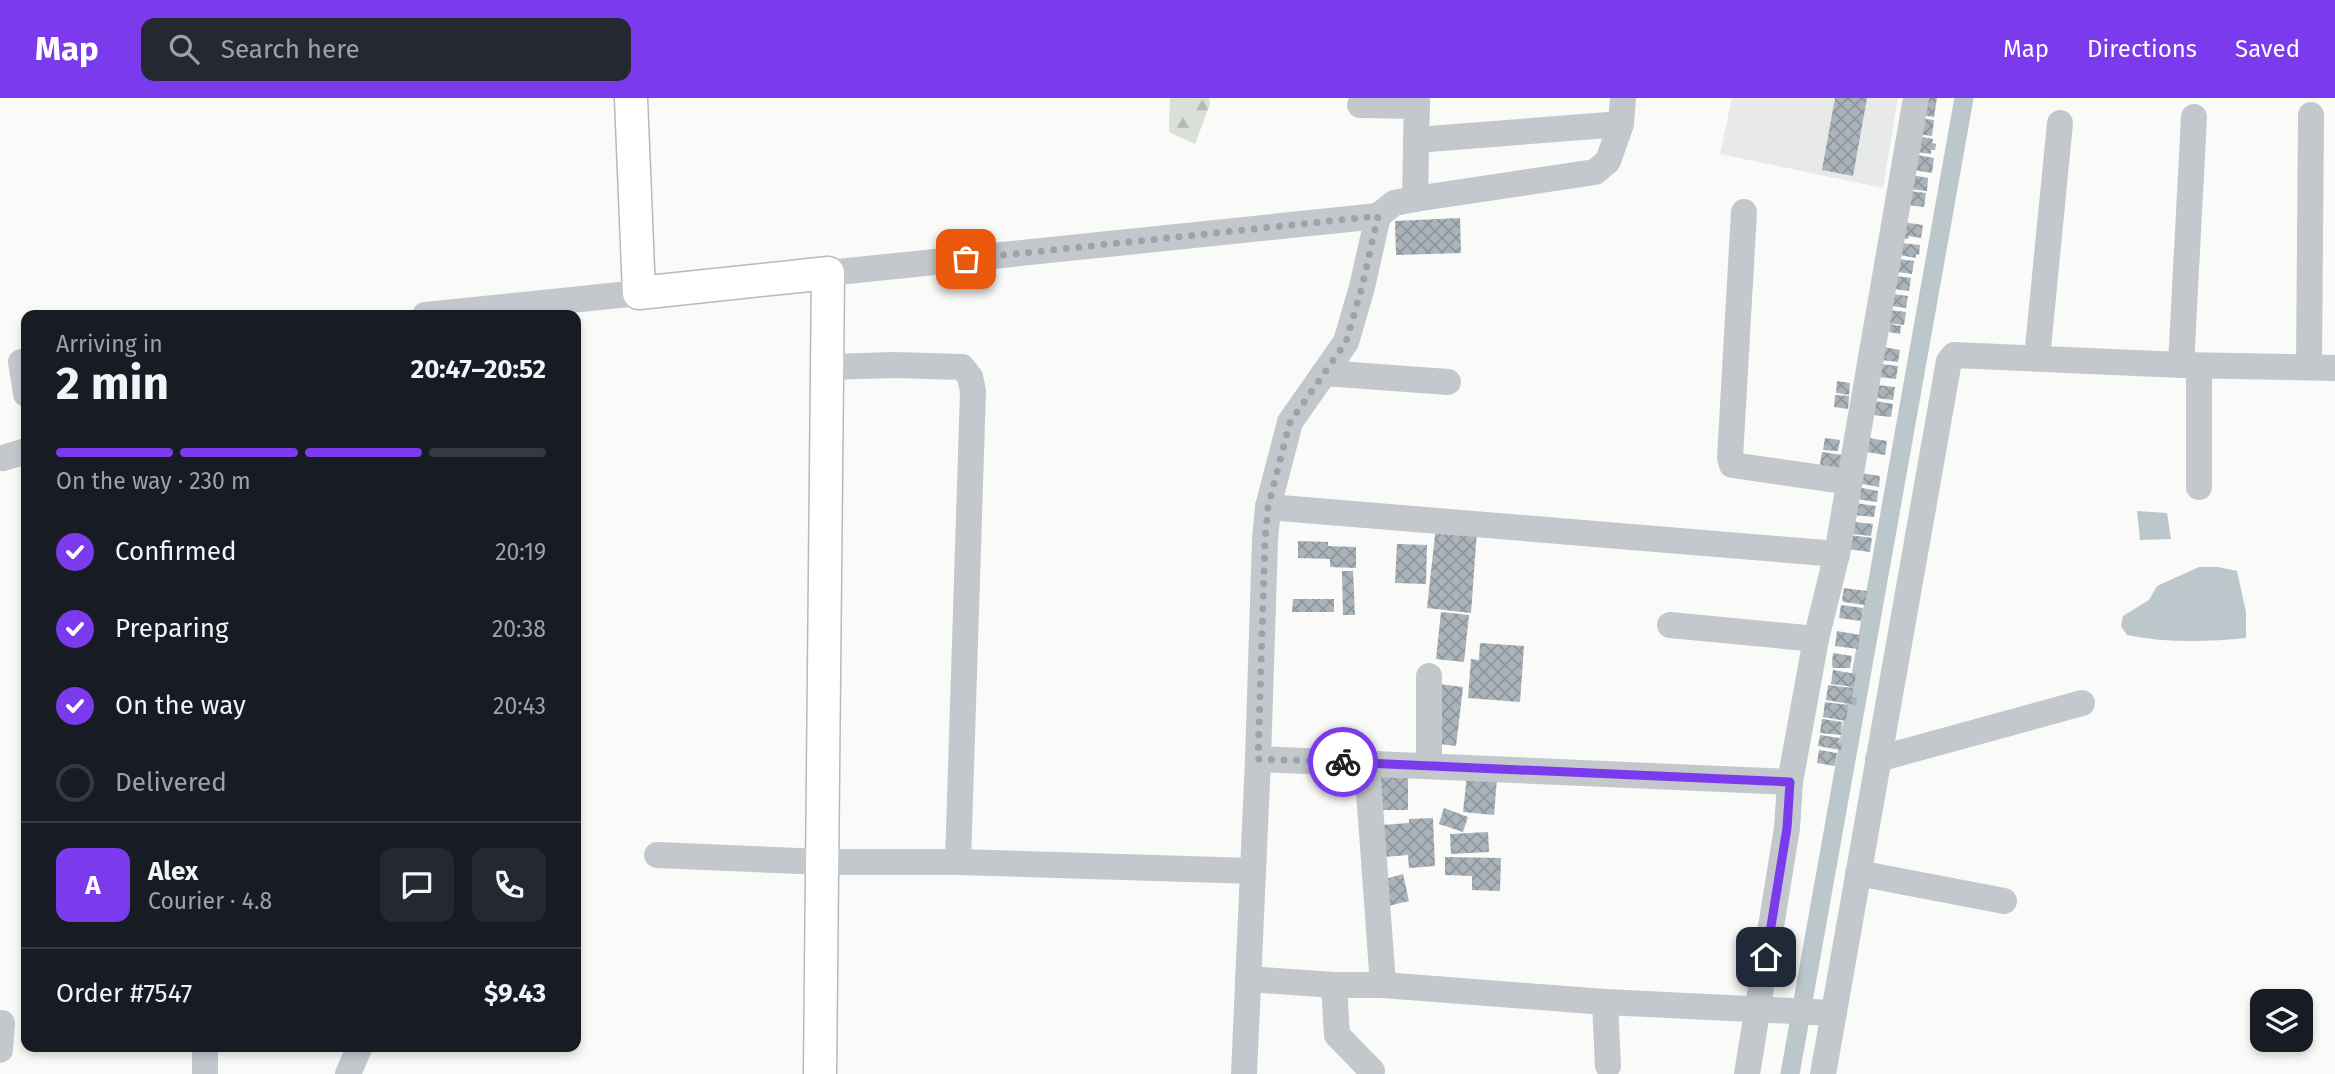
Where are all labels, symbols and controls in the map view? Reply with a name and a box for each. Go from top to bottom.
search box [141,18,631,81]
text: Map [35,29,99,69]
icon: search [165,30,203,68]
text: Search here [221,34,360,65]
text: Map [2003,35,2049,63]
text: Directions [2087,35,2197,63]
text: Saved [2235,35,2300,63]
pin [936,229,996,289]
icon: bag [947,240,985,278]
text: Arriving in [56,330,163,358]
text: 20:47–20:52 [411,354,546,385]
text: 2 min [56,356,169,411]
text: On the way · 230 m [56,467,251,495]
icon: check [56,533,94,571]
text: Confirmed [115,536,236,567]
text: 20:19 [495,538,546,566]
icon: check [56,610,94,648]
text: Preparing [115,613,228,644]
text: 20:38 [492,615,546,643]
icon: check [56,687,94,725]
text: On the way [115,690,246,721]
text: 20:43 [493,692,546,720]
courier [1308,727,1378,797]
icon: bike [1324,743,1362,781]
text: Delivered [115,767,227,798]
button: chat [380,848,454,922]
button: phone [472,848,546,922]
text: Alex [148,856,198,887]
text: A [85,870,101,901]
text: Courier · 4.8 [148,887,272,915]
pin [1736,927,1796,987]
icon: home [1747,938,1785,976]
text: Order #7547 [56,978,192,1009]
text: $9.43 [484,978,546,1009]
map controls [2250,989,2313,1052]
button: layers [2250,989,2313,1052]

